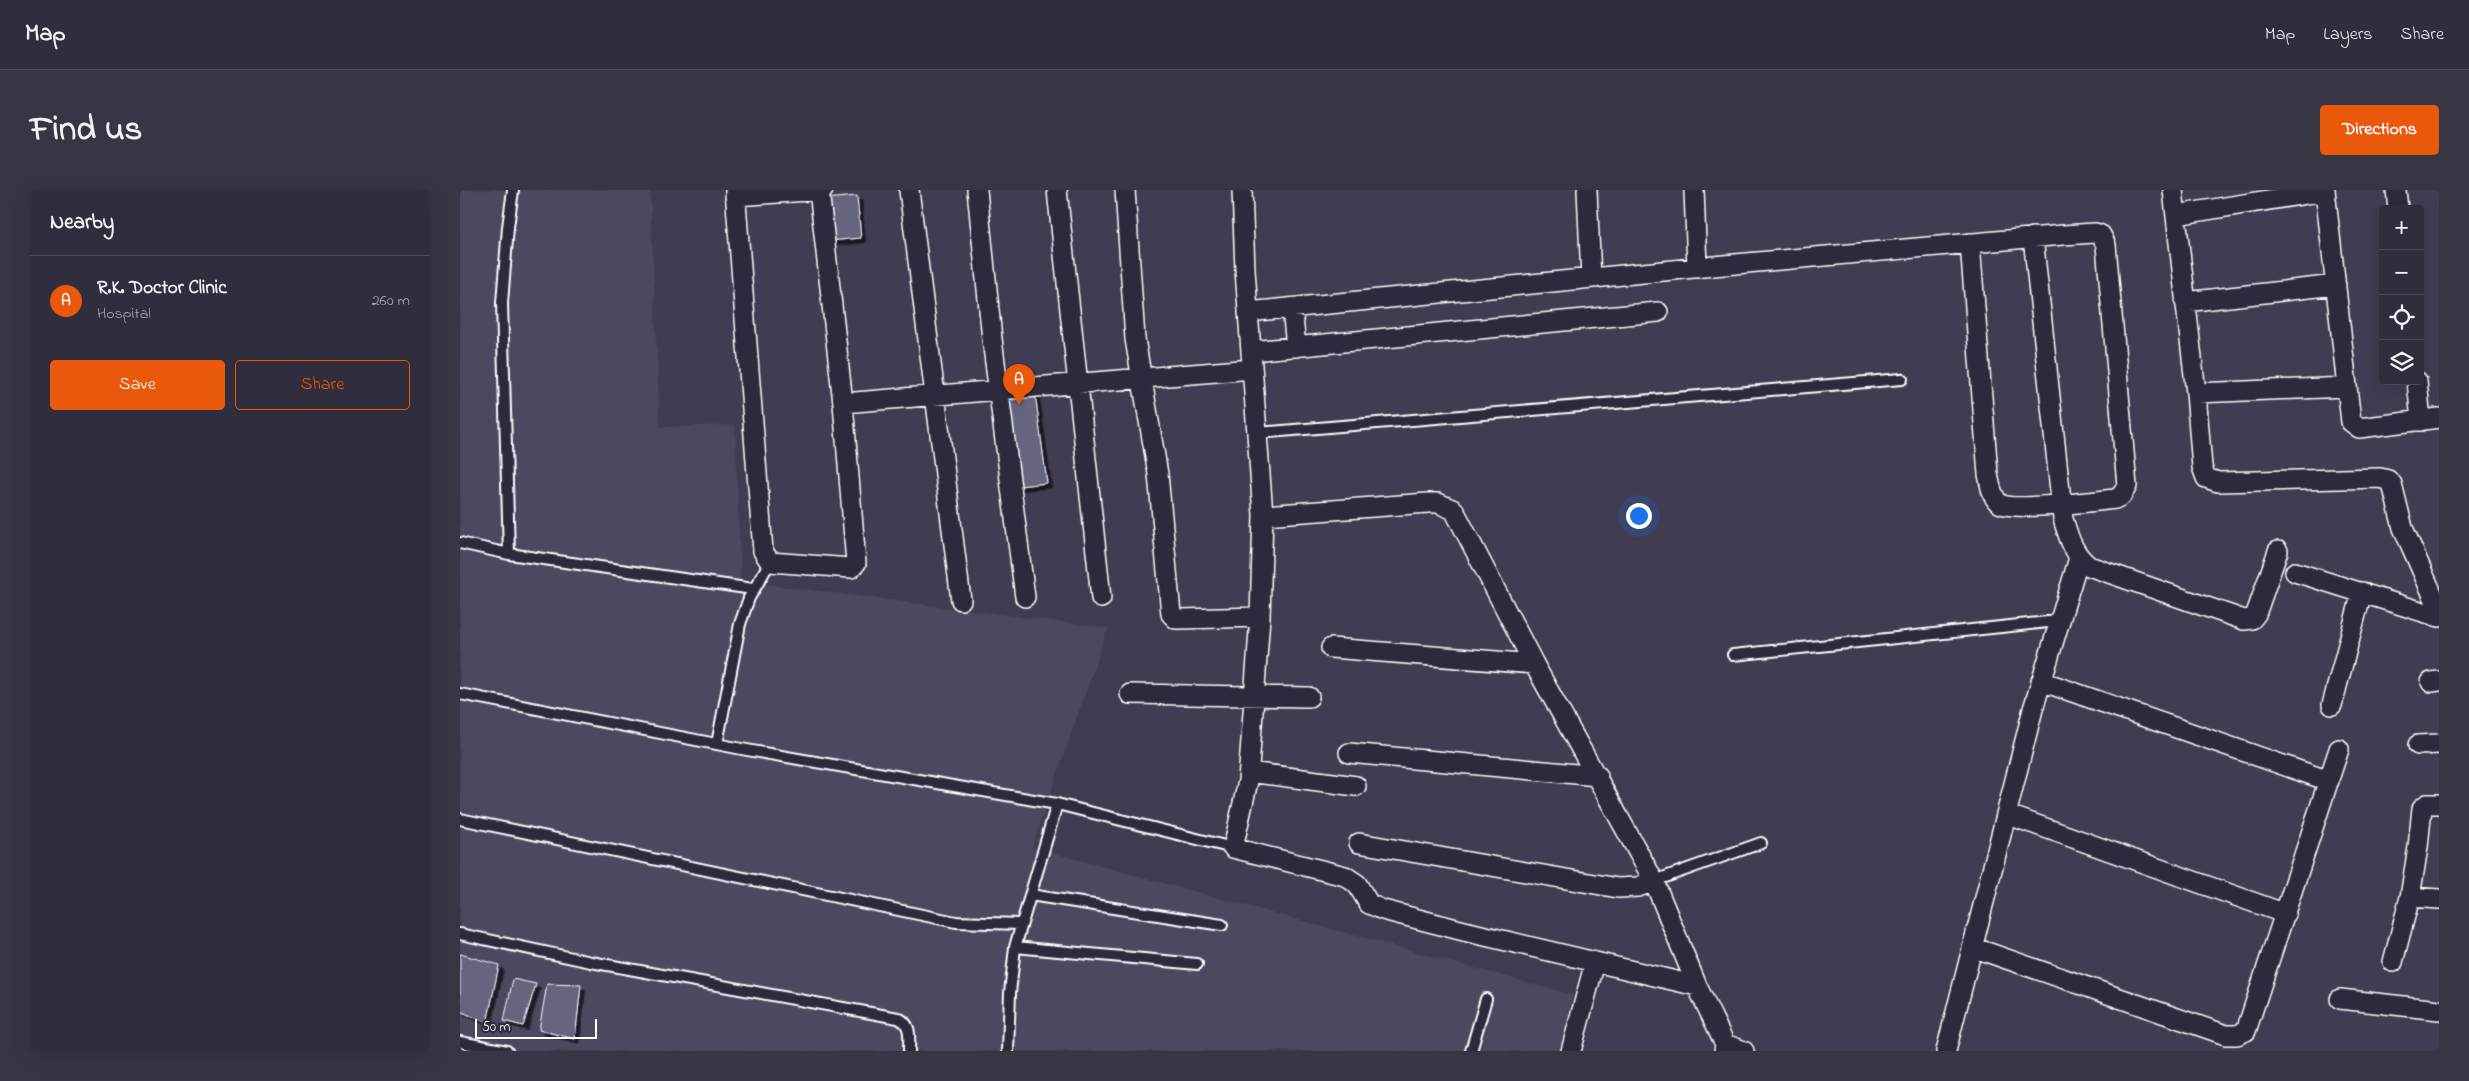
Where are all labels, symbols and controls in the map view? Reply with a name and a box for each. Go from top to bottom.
text: Map [25,17,66,52]
text: Map [2265,22,2295,48]
text: Layers [2323,22,2373,48]
text: Share [2401,22,2444,48]
text: Find us [30,105,142,156]
button: Directions [2320,105,2439,155]
map controls [2379,205,2424,385]
button: + [2379,205,2424,250]
text: Nearby [50,208,114,238]
button: − [2379,250,2424,295]
text: R.K. Doctor Clinic [97,275,227,302]
text: A [61,289,71,313]
text: 260 m [372,289,410,313]
button: locate [2379,295,2424,340]
text: Hospital [97,302,151,326]
button: layers [2379,340,2424,385]
button: Save [50,360,225,410]
button: Share [235,360,410,410]
pin: A [1003,364,1035,405]
your location [1626,503,1652,529]
scale bar [475,1016,598,1039]
text: 50 m [482,1017,510,1038]

